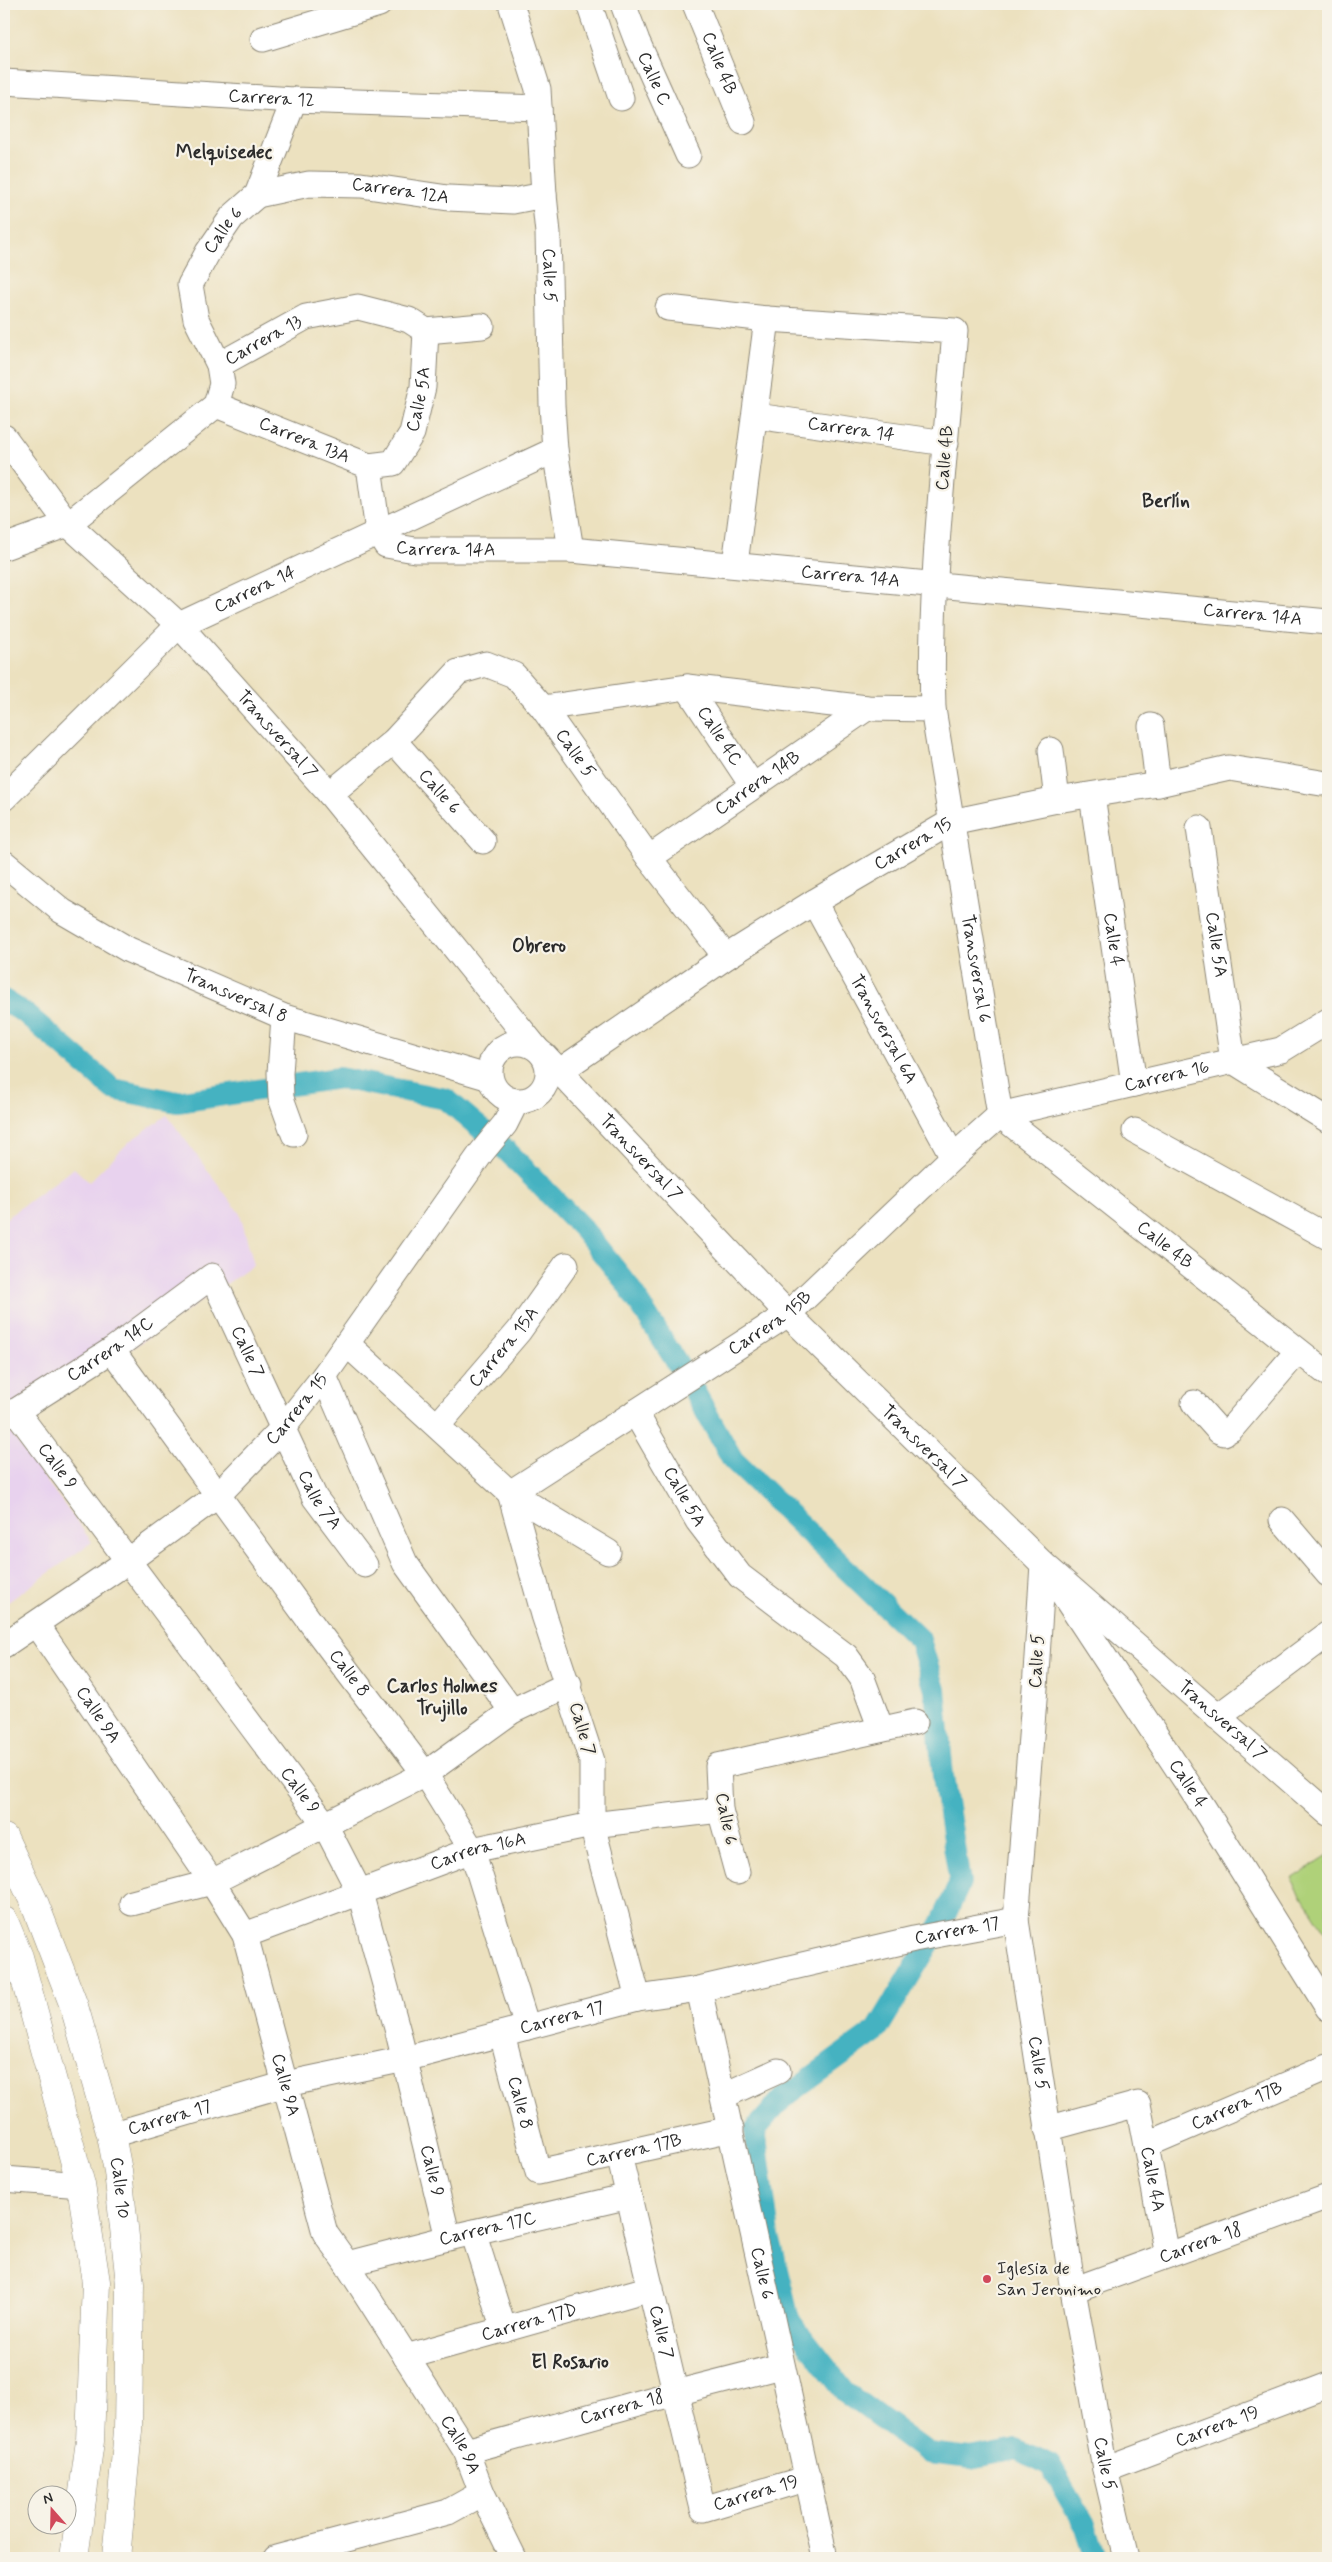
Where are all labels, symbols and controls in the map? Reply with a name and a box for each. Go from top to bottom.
street label: Calle 4B [696,28,743,98]
street label: Calle C [631,48,676,110]
street label: Carrera 12 [228,84,315,113]
district label: Melquisedec [176,140,273,166]
street label: Carrera 12A [352,173,451,210]
street label: Calle 6 [198,201,248,259]
street label: Calle 5 [536,248,562,303]
street label: Carrera 13 [221,309,307,371]
street label: Calle 5A [401,366,436,434]
street label: Carrera 13A [255,411,353,469]
street label: Carrera 14 [806,411,896,448]
street label: Calle 4B [930,424,960,492]
district label: Berlín [1142,489,1190,514]
street label: Carrera 14A [394,535,495,562]
street label: Carrera 14 [210,560,300,619]
street label: Carrera 14A [800,560,901,593]
street label: Carrera 14A [1202,598,1303,631]
street label: Transversal 7 [231,685,323,784]
street label: Calle 4C [691,702,748,771]
street label: Calle 5 [550,724,601,783]
street label: Carrera 14B [710,745,805,821]
street label: Calle 6 [413,764,466,820]
street label: Carrera 15 [870,812,957,876]
street label: Calle 5A [1199,910,1233,979]
street label: Calle 4 [1097,911,1129,968]
street label: Transversal 6 [955,913,997,1025]
district label: Obrero [512,934,566,959]
street label: Transversal 8 [180,963,291,1029]
street label: Transversal 6A [844,970,923,1088]
street label: Carrera 16 [1122,1055,1212,1098]
street label: Transversal 7 [594,1109,688,1206]
street label: Calle 4B [1132,1215,1198,1275]
street label: Carrera 15B [724,1285,817,1361]
street label: Carrera 15A [463,1302,544,1393]
street label: Carrera 14C [62,1311,159,1388]
street label: Calle 7 [225,1322,270,1382]
street label: Carrera 15 [260,1368,334,1451]
street label: Transversal 7 [876,1400,972,1495]
street label: Calle 9 [32,1438,83,1495]
street label: Calle 5A [657,1462,711,1532]
street label: Calle 7A [292,1466,347,1535]
street label: Calle 5 [1024,1633,1050,1689]
street label: Calle 8 [323,1645,375,1702]
district label: Carlos Holmes Trujillo [387,1674,498,1722]
street label: Transversal 7 [1173,1675,1272,1766]
street label: Calle 9A [70,1682,126,1748]
street label: Calle 7 [563,1699,601,1759]
street label: Calle 4 [1163,1755,1213,1813]
street label: Calle 9 [274,1762,325,1819]
street label: Calle 6 [709,1791,743,1847]
street label: Carrera 16A [427,1827,528,1877]
street label: Carrera 17 [913,1911,1002,1951]
street label: Carrera 17 [517,1995,606,2040]
street label: Calle 5 [1022,2035,1054,2092]
street label: Calle 9A [265,2051,305,2119]
street label: Calle 8 [502,2074,538,2132]
street label: Carrera 17B [1188,2076,1286,2136]
street label: Carrera 17 [125,2094,214,2141]
street label: Carrera 17B [584,2128,684,2173]
street label: Calle 9 [414,2142,450,2199]
street label: Calle 4A [1134,2145,1170,2214]
street label: Calle 10 [104,2155,135,2220]
street label: Carrera 17C [437,2206,539,2252]
street label: Carrera 18 [1156,2217,1246,2270]
street label: Calle 6 [744,2245,779,2302]
place label: Iglesia de San Jeronimo [997,2257,1101,2302]
marker: Iglesia de San Jeronimo [981,2273,993,2285]
street label: Carrera 17D [479,2297,580,2347]
street label: Calle 7 [643,2303,679,2361]
district label: El Rosario [531,2350,609,2375]
street label: Carrera 18 [577,2385,667,2431]
street label: Carrera 19 [1172,2400,1263,2453]
street label: Calle 9A [434,2411,486,2478]
street label: Calle 5 [1087,2435,1122,2493]
street label: Carrera 19 [711,2469,801,2517]
north arrow [28,2484,78,2534]
text: N [40,2489,55,2509]

